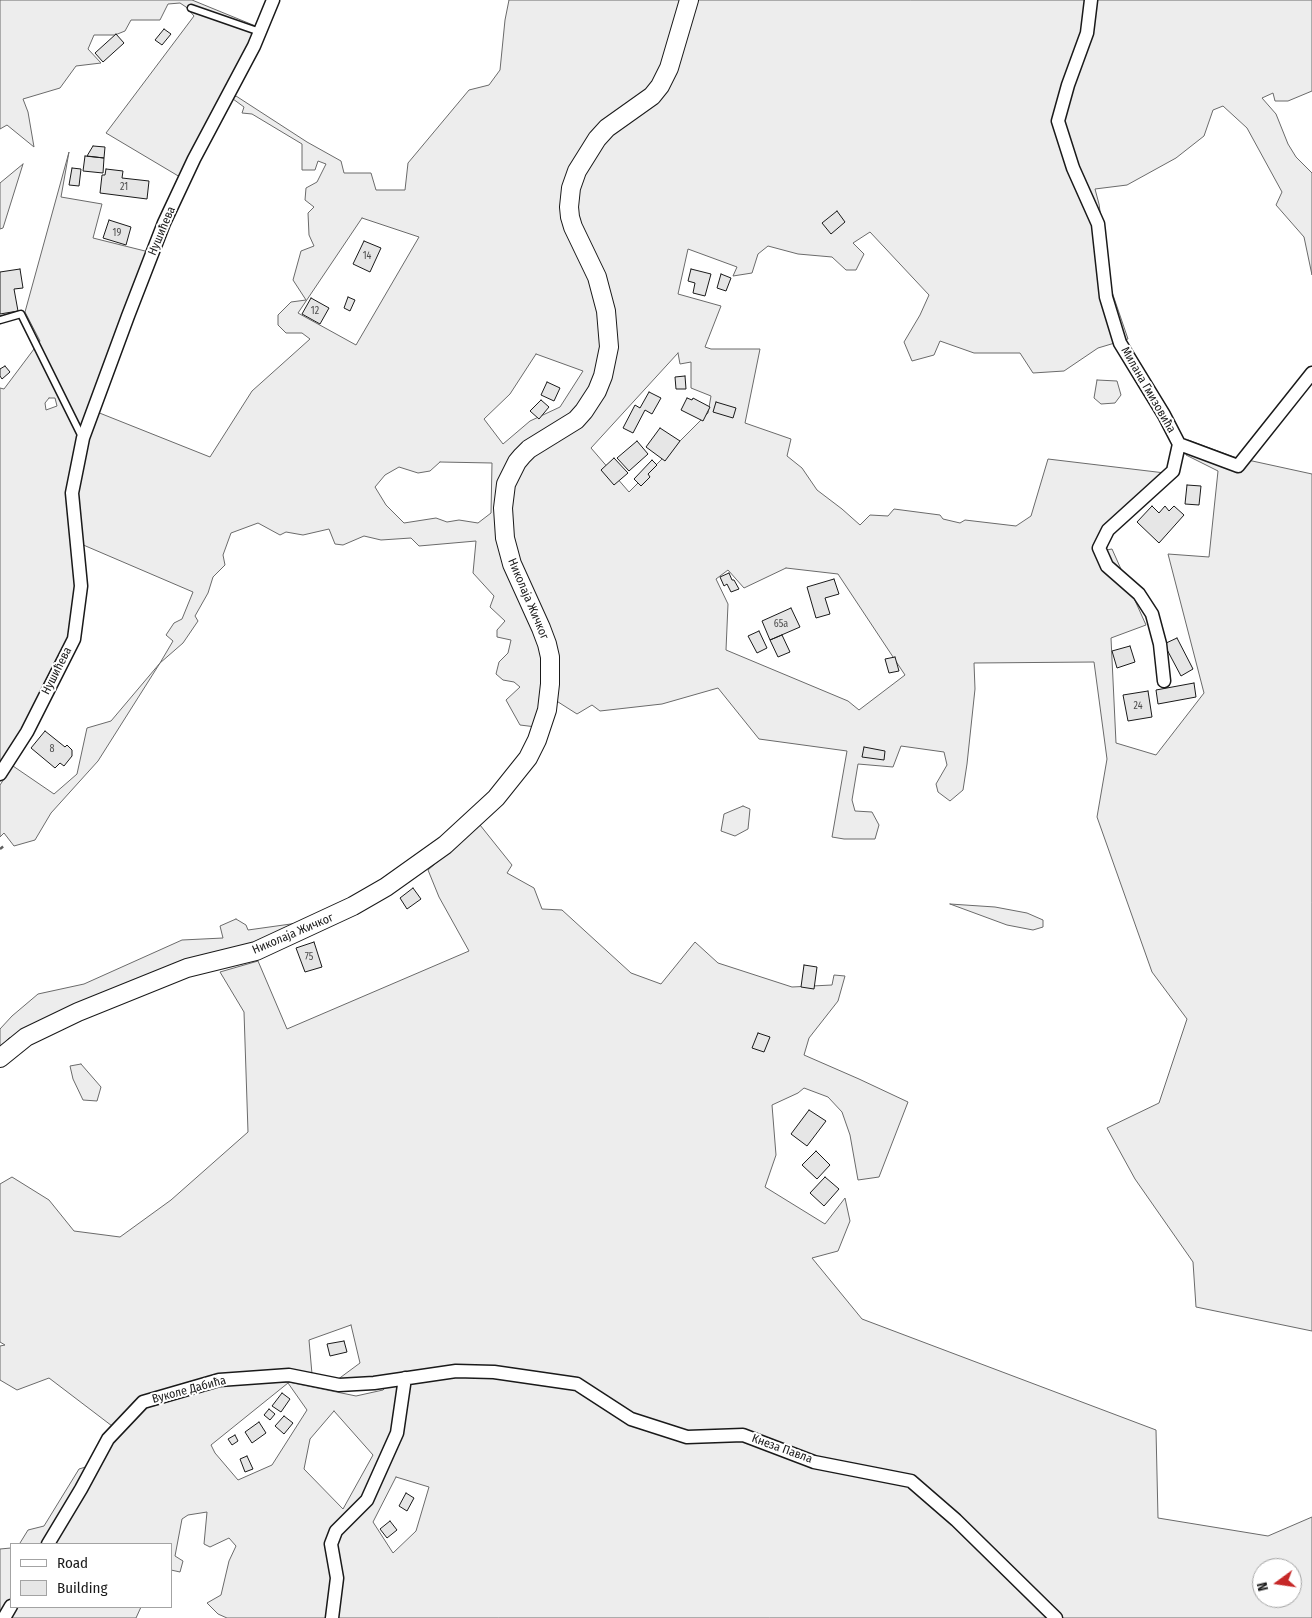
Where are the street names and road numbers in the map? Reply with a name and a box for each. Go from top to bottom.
street label: Нушићева [145,204,179,258]
street label: Милана Гмизовића [1118,344,1178,436]
street label: Николаја Жичког [504,556,552,642]
street label: Нушићева [39,645,75,697]
street label: Николаја Жичког [250,910,336,958]
street label: Вуколе Дабића [150,1373,228,1407]
street label: Кнеза Павла [750,1431,814,1467]

